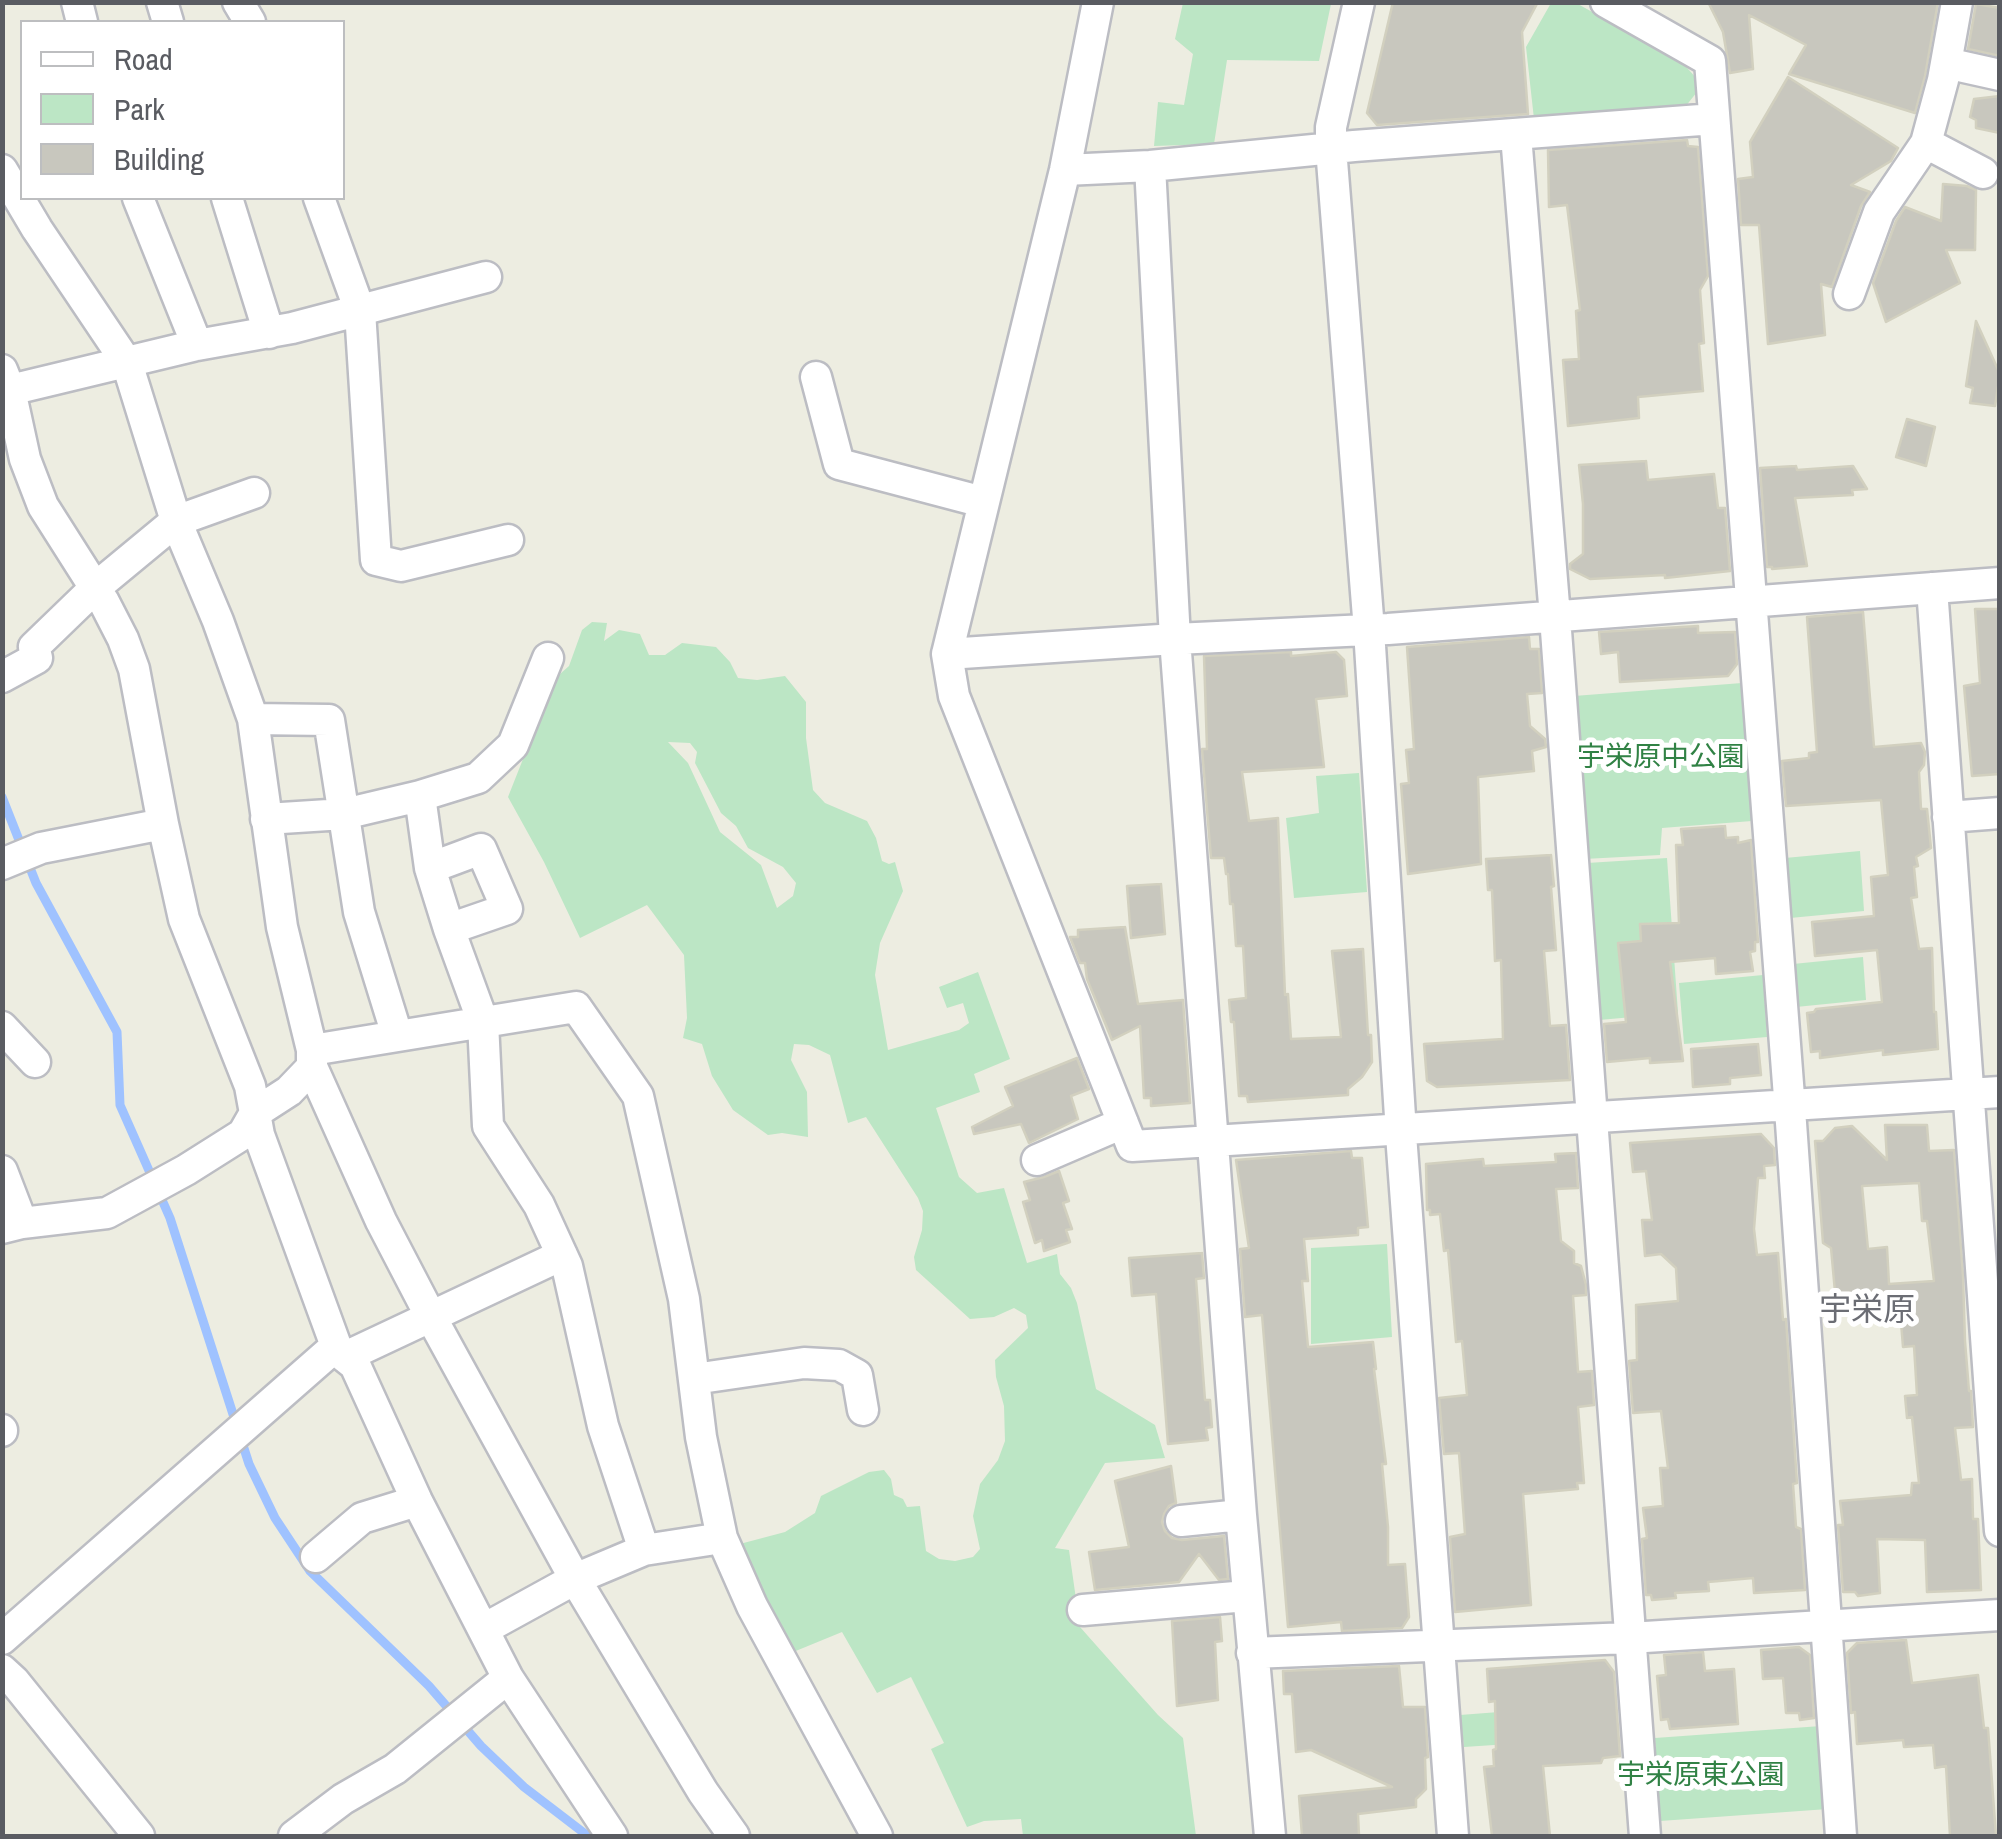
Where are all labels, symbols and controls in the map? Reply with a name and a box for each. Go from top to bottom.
legend [20,20,345,200]
text: Road [114,39,173,79]
text: Park [114,89,165,129]
text: Building [114,139,204,179]
park label: 宇栄原中公園 [1577,741,1745,775]
district label: 宇栄原 [1819,1292,1915,1330]
park label: 宇栄原東公園 [1617,1759,1785,1793]

